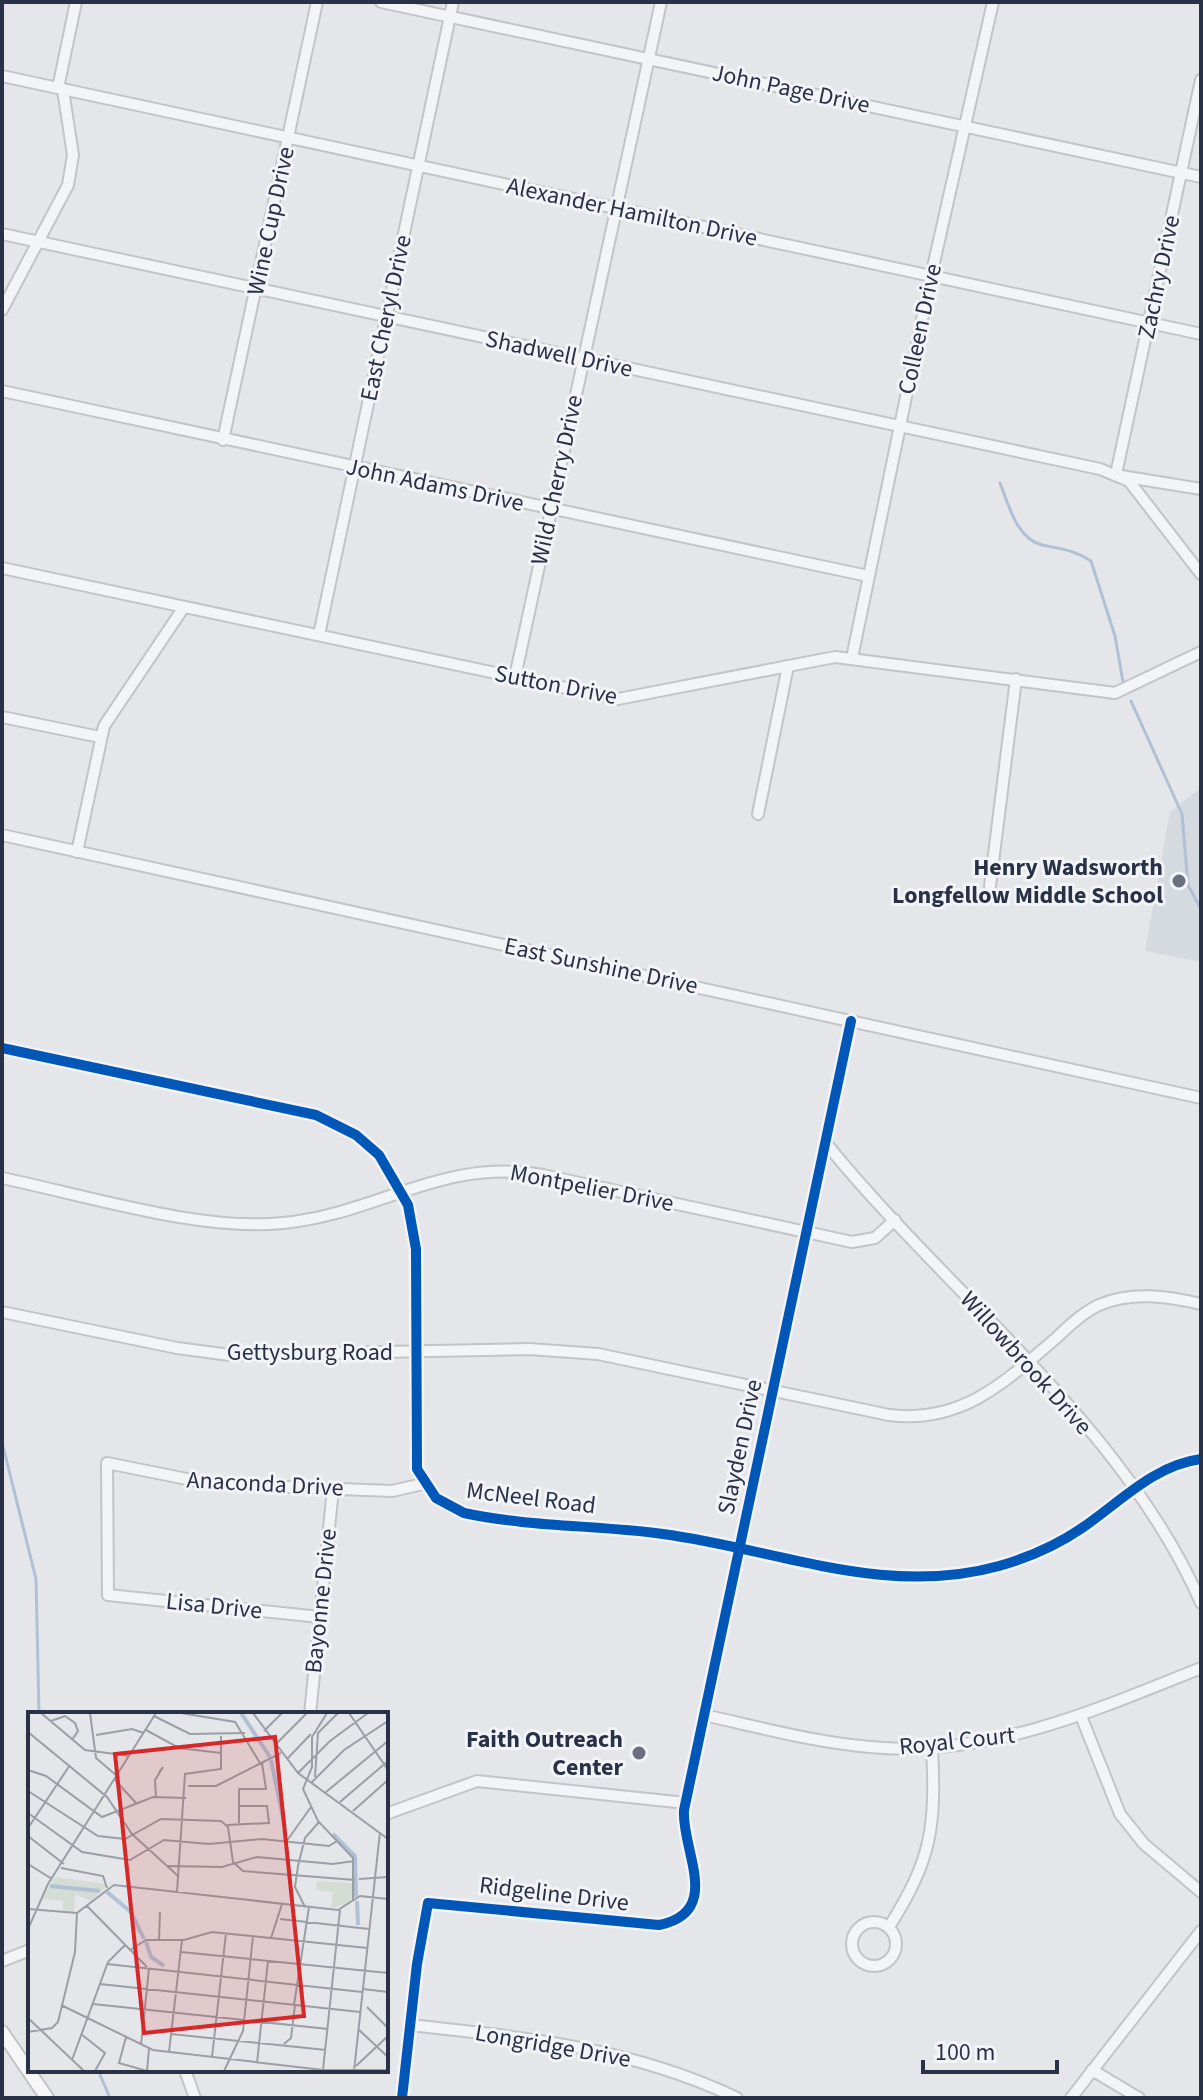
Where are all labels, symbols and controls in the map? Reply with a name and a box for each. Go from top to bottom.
street label: John Page Drive [709,55,873,123]
street label: Wine Cup Drive [238,143,304,299]
street label: Alexander Hamilton Drive [503,168,761,256]
street label: Zachry Drive [1129,212,1189,342]
street label: East Cheryl Drive [351,232,421,404]
street label: Colleen Drive [889,260,951,398]
street label: Shadwell Drive [482,321,636,387]
street label: Wild Cherry Drive [522,392,592,568]
street label: John Adams Drive [343,449,527,521]
street label: Sutton Drive [492,656,620,714]
place label: Henry Wadsworth Longfellow Middle School [892,850,1163,913]
marker: Henry Wadsworth Longfellow Middle School [1170,872,1188,890]
street label: East Sunshine Drive [501,928,701,1004]
street label: Montpelier Drive [507,1155,677,1221]
street label: Willowbrook Drive [952,1283,1100,1443]
street label: Gettysburg Road [227,1335,393,1370]
street label: Slayden Drive [709,1376,771,1518]
street label: Anaconda Drive [186,1462,344,1506]
street label: McNeel Road [464,1473,598,1523]
street label: Bayonne Drive [296,1527,346,1675]
street label: Lisa Drive [164,1584,264,1628]
inset map [28,1712,388,2072]
street label: Royal Court [897,1718,1017,1764]
place label: Faith Outreach Center [466,1722,623,1785]
marker: Faith Outreach Center [630,1744,648,1762]
street label: Ridgeline Drive [477,1867,631,1921]
street label: Longridge Drive [472,2015,634,2077]
scale bar [923,2024,1057,2074]
text: 100 m [935,2035,995,2070]

